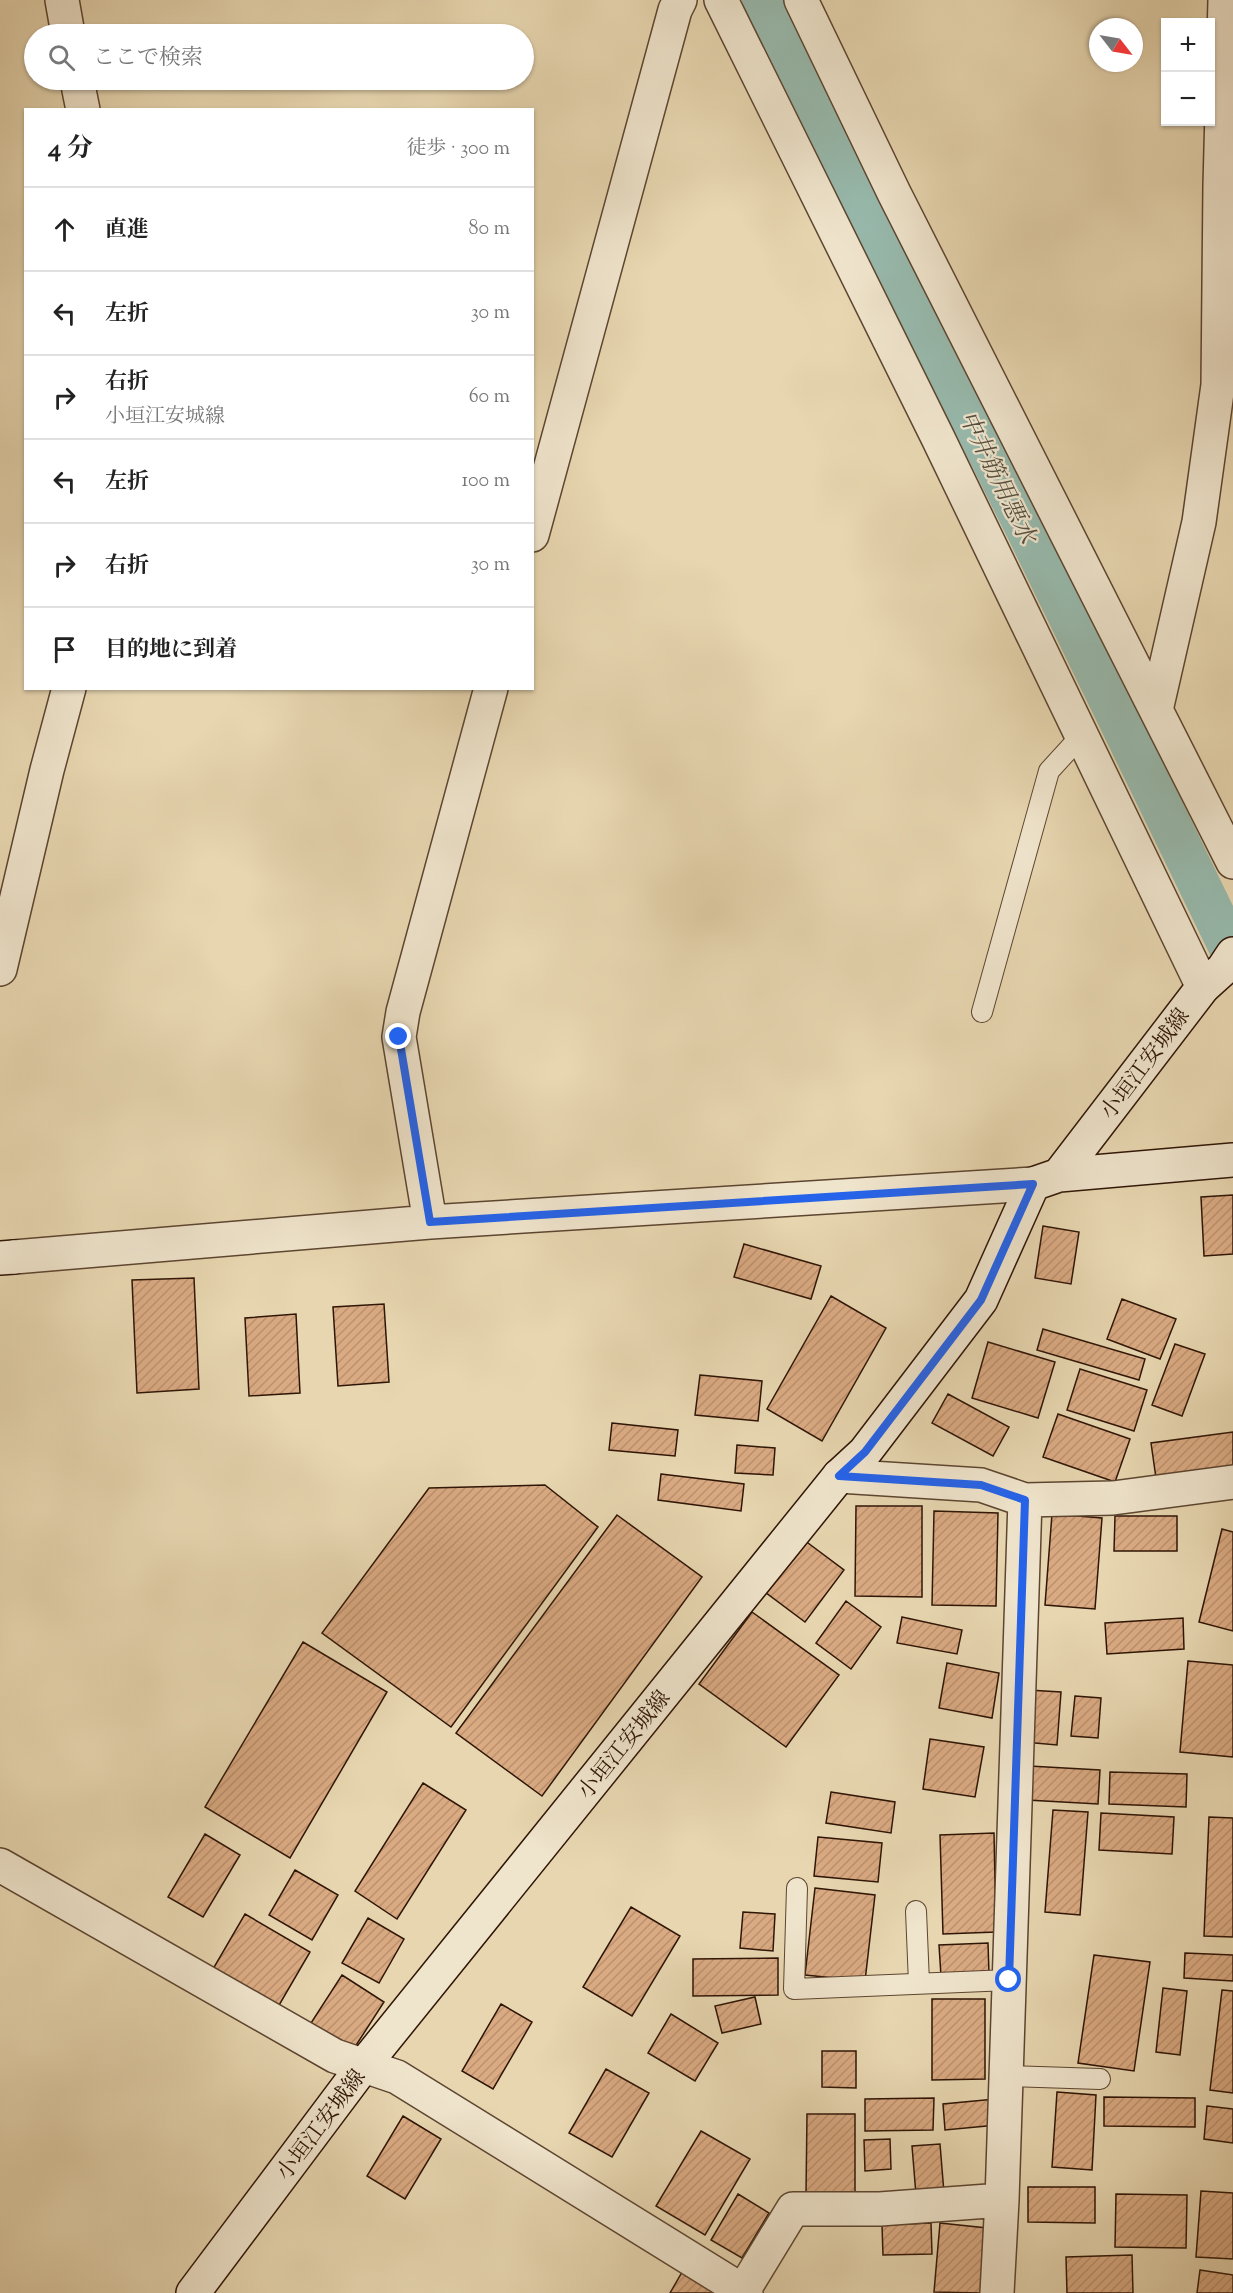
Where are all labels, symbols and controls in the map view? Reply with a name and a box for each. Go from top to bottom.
north arrow [1089,18,1143,72]
map controls [1161,18,1215,126]
button: + [1161,18,1215,72]
search box [24,24,534,90]
icon: search [45,41,78,74]
text: ここで検索 [93,43,203,75]
button: − [1161,72,1215,126]
text: 4 分 [48,131,93,168]
text: 徒歩 · 300 m [407,135,510,164]
icon: ahead [48,213,81,246]
text: 直進 [105,215,149,247]
text: 80 m [469,215,510,244]
icon: left [48,297,81,330]
text: 左折 [105,299,149,331]
text: 30 m [471,299,510,328]
text: 右折 [105,367,149,399]
icon: right [48,381,81,414]
text: 60 m [469,383,510,412]
text: 小垣江安城線 [105,403,225,432]
water label: 中井筋用悪水 [949,406,1044,552]
icon: left [48,465,81,498]
text: 左折 [105,467,149,499]
text: 100 m [461,467,510,496]
icon: right [48,549,81,582]
text: 右折 [105,551,149,583]
text: 30 m [471,551,510,580]
icon: arrive [48,633,81,666]
text: 目的地に到着 [105,635,237,667]
street label: 小垣江安城線 [1094,1002,1199,1127]
route end [385,1023,411,1049]
street label: 小垣江安城線 [571,1685,679,1807]
route start [995,1966,1021,1992]
street label: 小垣江安城線 [270,2063,375,2188]

